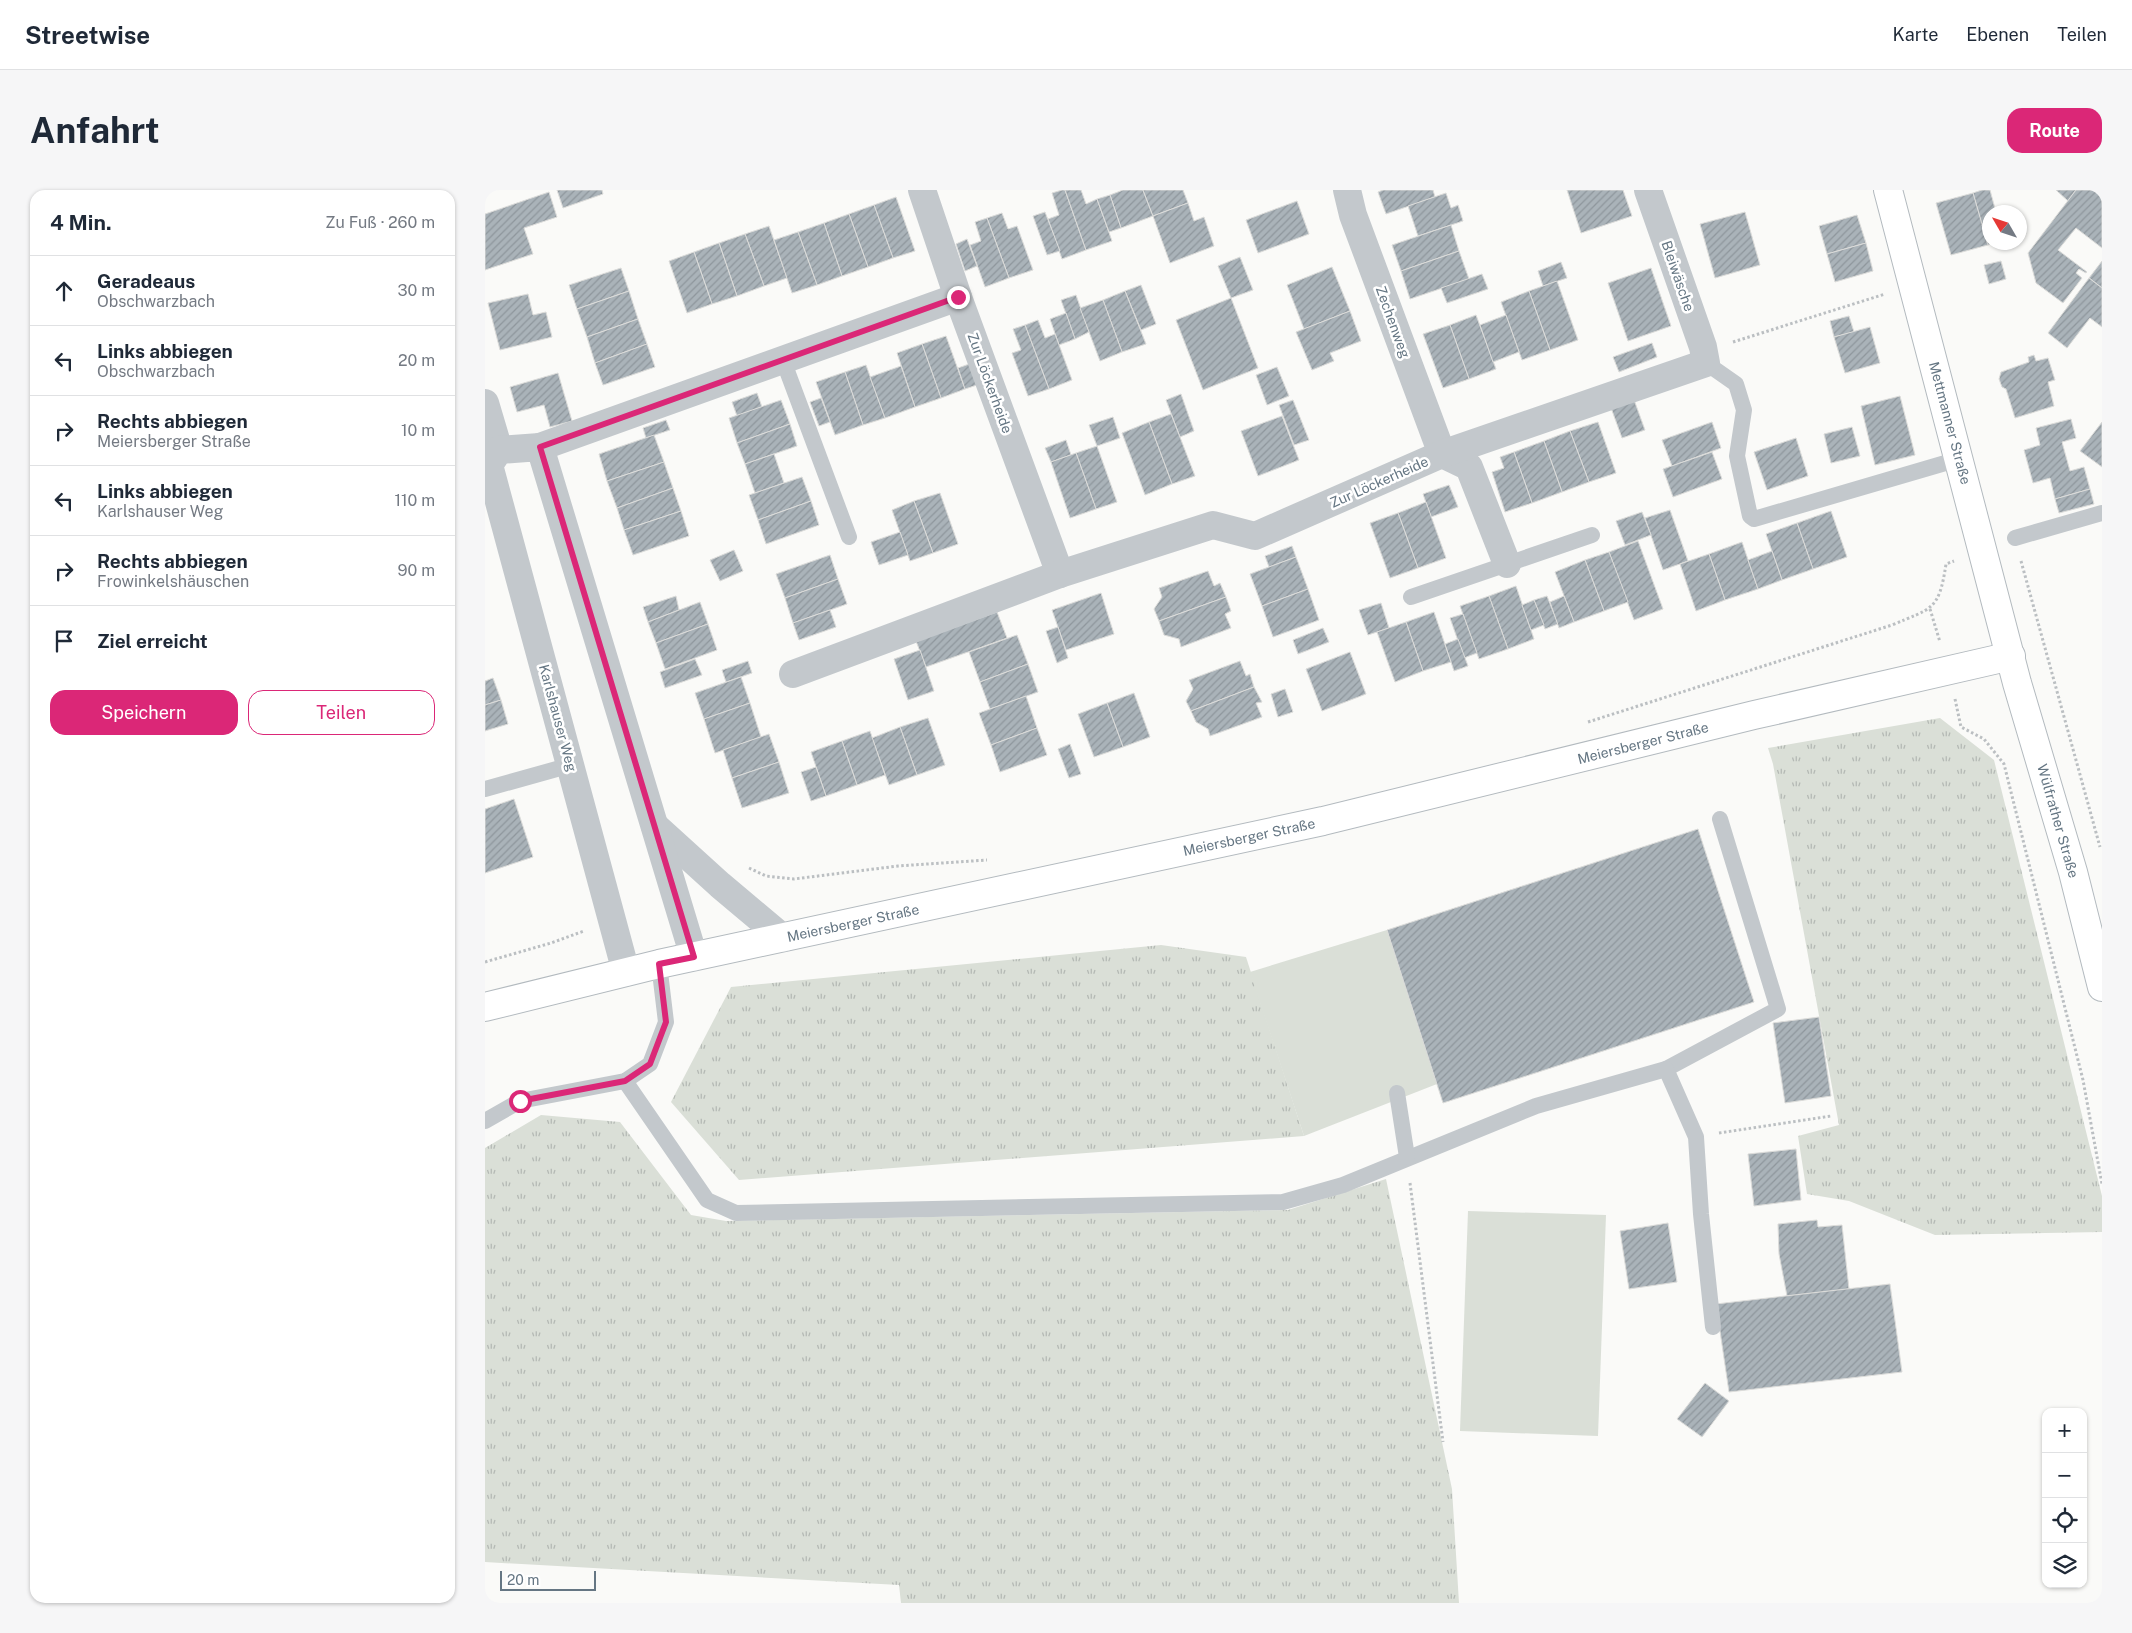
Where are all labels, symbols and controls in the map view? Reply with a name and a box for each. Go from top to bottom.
text: Streetwise [25,21,150,49]
text: Karte [1893,24,1938,45]
text: Ebenen [1966,24,2029,45]
text: Teilen [2057,24,2107,45]
button: Route [2007,108,2102,153]
text: Anfahrt [30,110,160,151]
north arrow [1982,205,2027,250]
text: 4 Min. [50,210,112,235]
text: Zu Fuß · 260 m [325,213,435,232]
street label: Bleiwäsche [1658,239,1698,314]
text: Geradeaus [97,270,195,292]
icon: ahead [50,277,78,305]
text: 30 m [398,281,435,300]
street label: Zechenweg [1373,284,1414,360]
route end [947,286,970,309]
text: Obschwarzbach [97,292,215,311]
street label: Zur Löckerheide [964,331,1016,436]
text: Links abbiegen [97,340,233,362]
icon: left [50,347,78,375]
text: 20 m [398,351,435,370]
street label: Mettmanner Straße [1926,360,1974,486]
text: Obschwarzbach [97,362,215,381]
text: Rechts abbiegen [97,410,248,432]
icon: right [50,417,78,445]
text: 10 m [401,421,435,440]
text: Meiersberger Straße [97,432,251,451]
street label: Zur Löckerheide [1327,453,1431,511]
text: Links abbiegen [97,480,233,502]
icon: left [50,487,78,515]
text: 110 m [394,491,435,510]
text: Karlshauser Weg [97,502,223,521]
text: Rechts abbiegen [97,550,248,572]
icon: right [50,557,78,585]
text: 90 m [398,561,435,580]
text: Frowinkelshäuschen [97,572,249,591]
icon: arrive [50,627,78,655]
text: Ziel erreicht [97,630,208,652]
street label: Karlshauser Weg [536,663,580,774]
button: Speichern [50,690,238,735]
button: Teilen [248,690,435,735]
street label: Meiersberger Straße [1576,719,1710,767]
street label: Wülfrather Straße [2034,762,2082,880]
street label: Meiersberger Straße [1181,815,1317,859]
street label: Meiersberger Straße [785,901,921,945]
route start [509,1090,532,1113]
map controls [2042,1408,2087,1588]
button: + [2042,1408,2087,1453]
button: − [2042,1453,2087,1498]
button: locate [2042,1498,2087,1543]
button: layers [2042,1543,2087,1588]
scale bar [500,1568,596,1591]
text: 20 m [507,1572,539,1588]

